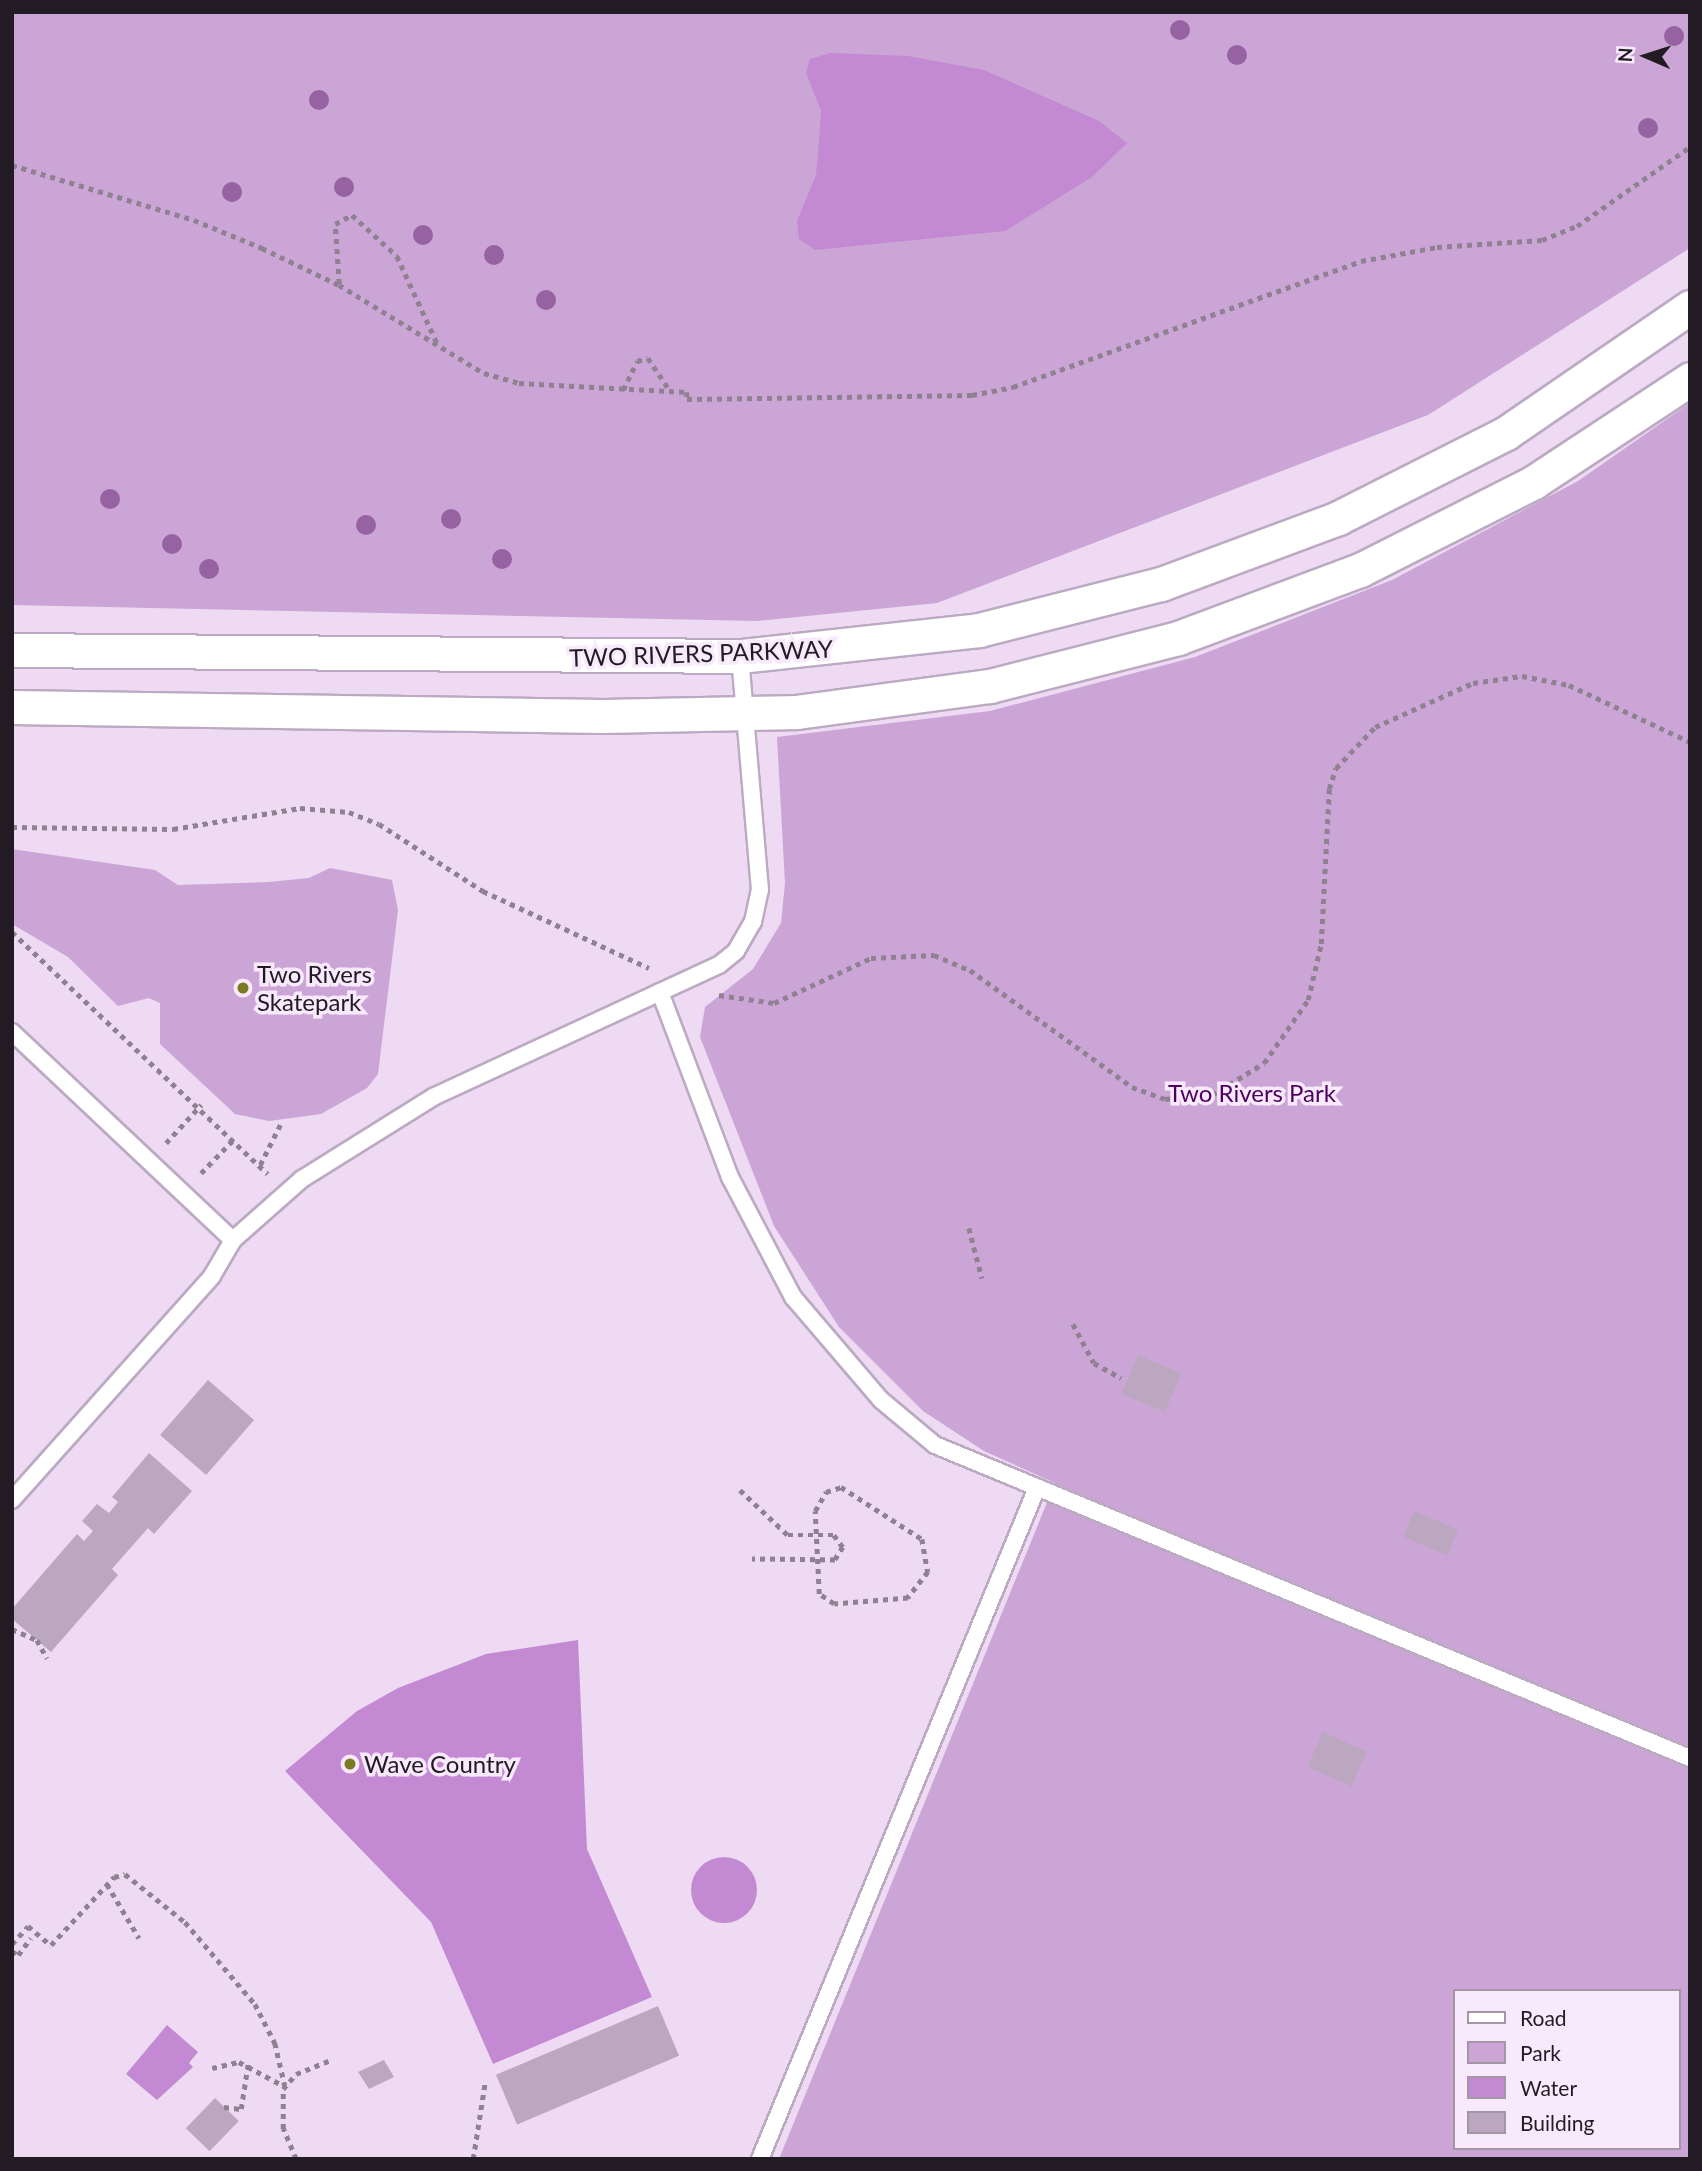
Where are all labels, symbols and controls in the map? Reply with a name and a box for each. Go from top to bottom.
north arrow [1611,21,1681,91]
text: N [1613,47,1636,63]
street label: TWO RIVERS PARKWAY [569,634,833,672]
place label: Two Rivers Skatepark [257,960,372,1016]
marker: Two Rivers Skatepark [235,980,251,996]
park label: Two Rivers Park [1168,1079,1336,1107]
place label: Wave Country [364,1750,516,1778]
marker: Wave Country [342,1756,358,1772]
legend [1454,1989,1681,2150]
text: Road [1520,2005,1567,2030]
text: Park [1520,2040,1561,2065]
text: Water [1520,2075,1577,2100]
text: Building [1520,2110,1595,2135]

